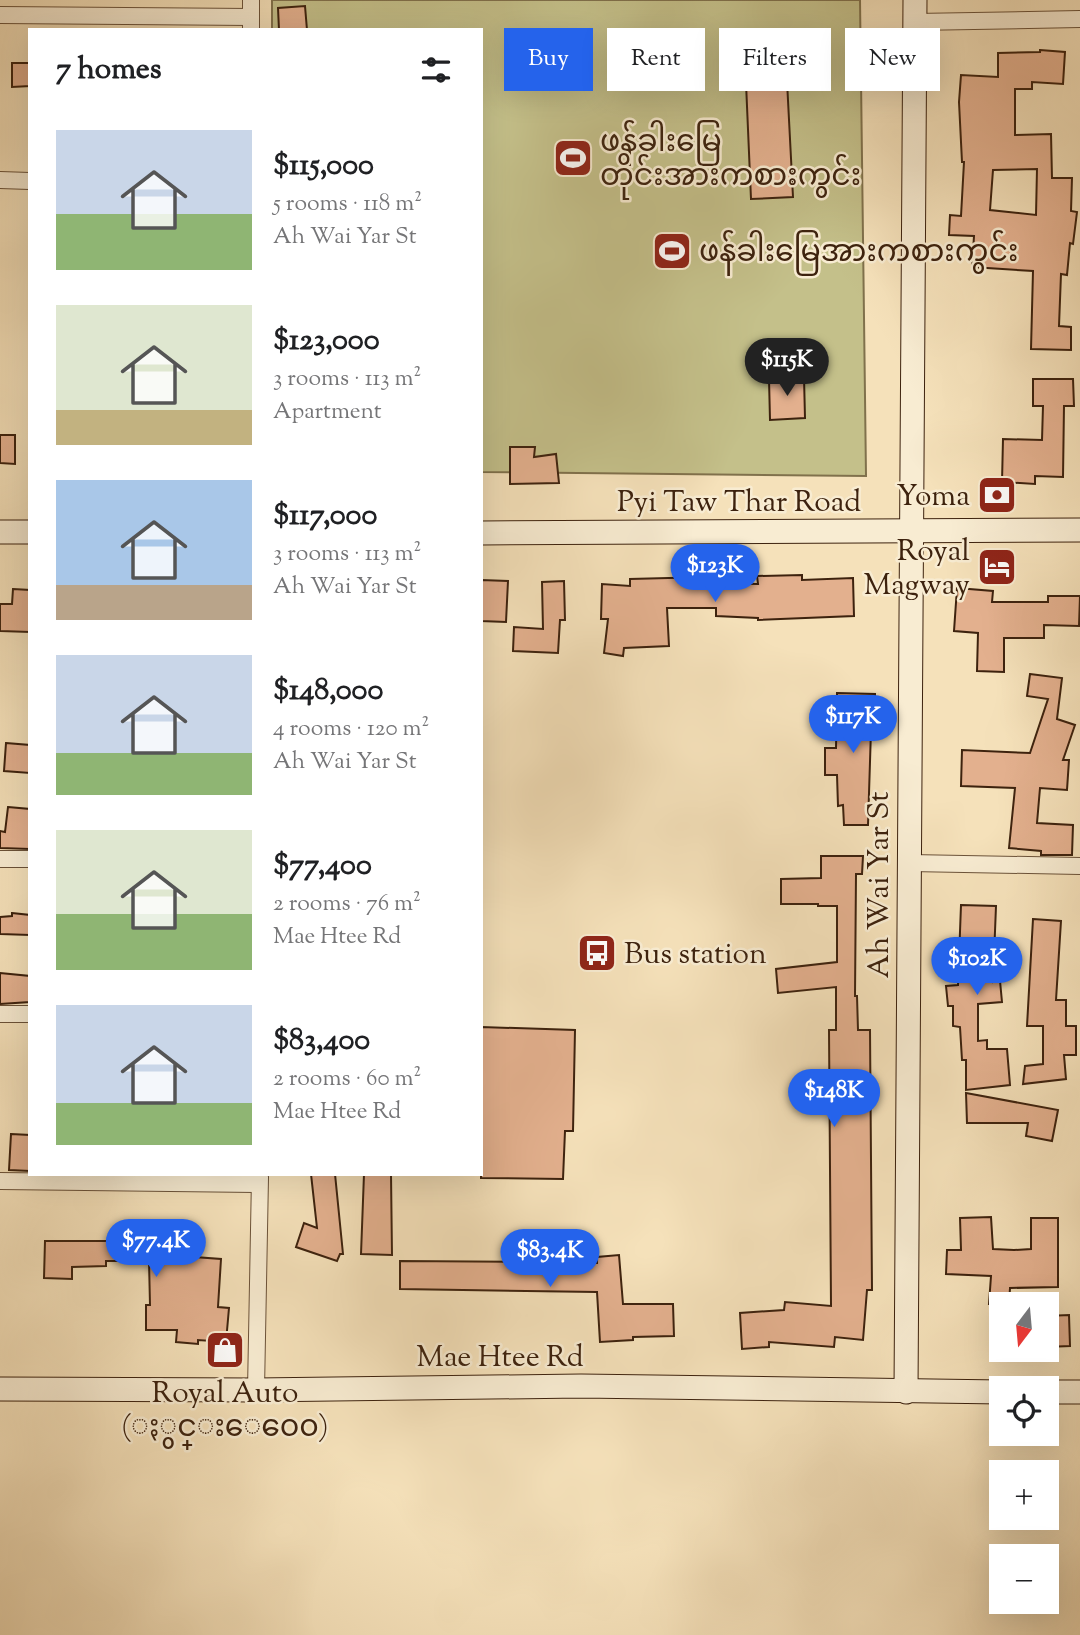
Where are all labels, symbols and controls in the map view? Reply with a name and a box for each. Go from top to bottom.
chip: Buy [504,28,593,91]
chip: Rent [607,28,705,91]
chip: Filters [719,28,831,91]
chip: New [845,28,940,91]
text: 7 homes [56,49,161,92]
icon: filters [417,51,455,89]
place label: ဖန်ခါးမြေ တိုင်းအားကစားကွင်း [600,119,861,200]
sports icon: ဖန်ခါးမြေ တိုင်းအားကစားကွင်း [552,137,594,179]
text: $115,000 [273,145,374,188]
icon: home [112,158,196,242]
text: 5 rooms · 118 m² [273,188,422,221]
text: Ah Wai Yar St [273,221,417,254]
place label: ဖန်ခါးမြေအားကစားကွင်း [699,229,1018,276]
sports icon: ဖန်ခါးမြေအားကစားကွင်း [651,230,693,272]
text: $123,000 [273,320,380,363]
icon: home [112,333,196,417]
pin: $115K [738,338,836,398]
text: $115K [761,344,813,377]
text: 3 rooms · 113 m² [273,363,421,396]
text: Apartment [273,396,382,429]
bank icon: Yoma [976,474,1018,516]
place label: Yoma [897,476,970,519]
street label: Pyi Taw Thar Road [617,482,861,525]
text: $117,000 [273,495,377,538]
icon: home [112,508,196,592]
place label: Royal Magway [864,531,970,608]
text: 3 rooms · 113 m² [273,538,421,571]
pin: $123K [666,544,764,604]
hotel icon: Royal Magway [976,546,1018,588]
text: $123K [687,550,743,583]
text: Ah Wai Yar St [273,571,417,604]
text: $148,000 [273,670,383,713]
icon: home [112,683,196,767]
pin: $117K [804,696,902,755]
text: $117K [825,701,881,734]
text: 4 rooms · 120 m² [273,713,429,746]
text: Ah Wai Yar St [273,746,417,779]
street label: Ah Wai Yar St [859,791,902,979]
text: $77,400 [273,845,372,888]
icon: home [112,858,196,942]
text: 2 rooms · 76 m² [273,888,421,921]
text: Mae Htee Rd [273,921,401,954]
bus stop icon: Bus station [576,932,618,974]
place label: Bus station [624,934,767,977]
pin: $102K [928,937,1026,997]
text: $102K [947,943,1007,976]
text: $83,400 [273,1020,370,1063]
icon: home [112,1033,196,1117]
text: 2 rooms · 60 m² [273,1063,421,1096]
pin: $148K [785,1070,883,1129]
text: $148K [804,1075,864,1108]
text: Mae Htee Rd [273,1096,401,1129]
pin: $77.4K [99,1220,213,1279]
text: $77.4K [122,1225,190,1258]
pin: $83.4K [493,1230,607,1289]
text: $83.4K [516,1235,584,1268]
north arrow [989,1292,1059,1362]
map controls [989,1292,1059,1614]
shop icon: Royal Auto (ႏွင္းေ၀ေ၀) [204,1329,246,1371]
street label: Mae Htee Rd [416,1337,584,1380]
place label: Royal Auto (ႏွင္းေ၀ေ၀) [121,1373,329,1450]
button: locate [989,1376,1059,1446]
button: + [989,1460,1059,1530]
button: − [989,1544,1059,1614]

